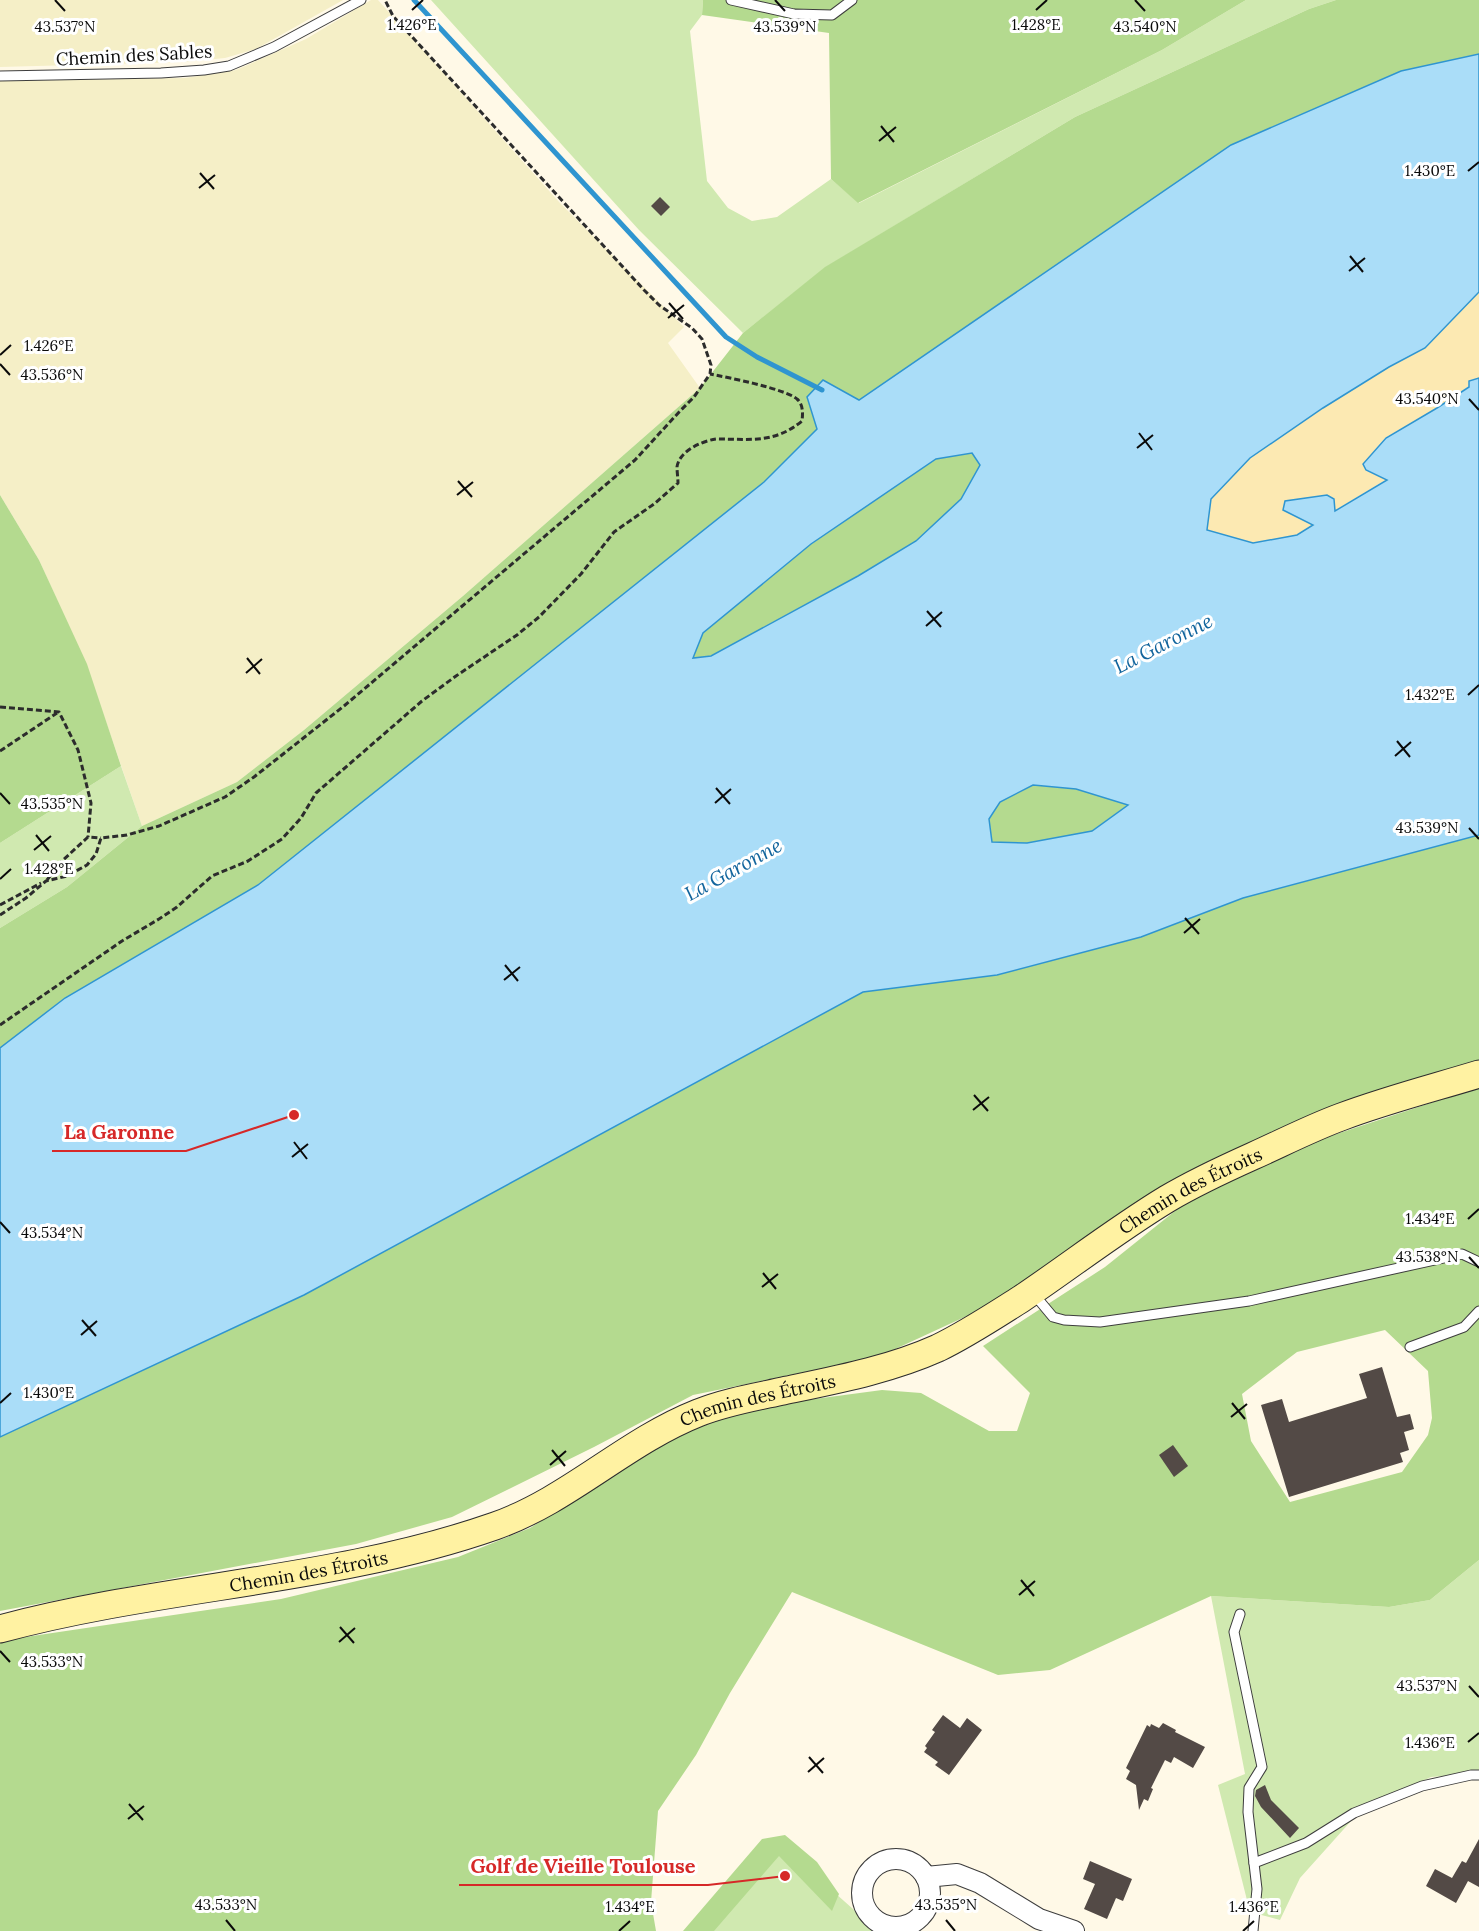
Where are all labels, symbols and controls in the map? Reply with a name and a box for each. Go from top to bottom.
text: 1.426°E [387,15,437,34]
text: 1.428°E [1011,15,1061,34]
text: 43.537°N [35,17,95,36]
text: 43.539°N [754,17,816,36]
text: 43.540°N [1113,17,1177,36]
street label: Chemin des Sables [55,39,213,71]
text: 1.430°E [1405,161,1455,180]
text: 1.426°E [24,336,74,355]
text: 43.536°N [21,365,83,384]
text: 43.540°N [1395,389,1459,408]
water label: La Garonne [1110,608,1216,678]
text: 1.432°E [1405,685,1455,704]
text: 43.535°N [21,794,83,813]
text: 43.539°N [1396,818,1458,837]
water label: La Garonne [680,832,786,906]
text: 1.428°E [24,859,74,878]
callout: La Garonne [52,1113,186,1151]
text: La Garonne [64,1119,174,1144]
street label: Chemin des Étroits [1114,1142,1266,1239]
text: 1.434°E [1406,1209,1454,1228]
text: 43.534°N [21,1223,83,1242]
text: 43.538°N [1396,1247,1458,1266]
street label: Chemin des Étroits [676,1369,838,1431]
text: 1.430°E [24,1383,74,1402]
street label: Chemin des Étroits [228,1545,390,1596]
text: 43.533°N [21,1652,83,1671]
text: 43.537°N [1397,1676,1457,1695]
text: 1.436°E [1405,1733,1455,1752]
callout: Golf de Vieille Toulouse [459,1847,708,1885]
text: Golf de Vieille Toulouse [470,1853,696,1878]
text: 43.533°N [195,1895,257,1914]
text: 43.535°N [915,1895,977,1914]
text: 1.434°E [606,1897,654,1916]
text: 1.436°E [1229,1897,1279,1916]

